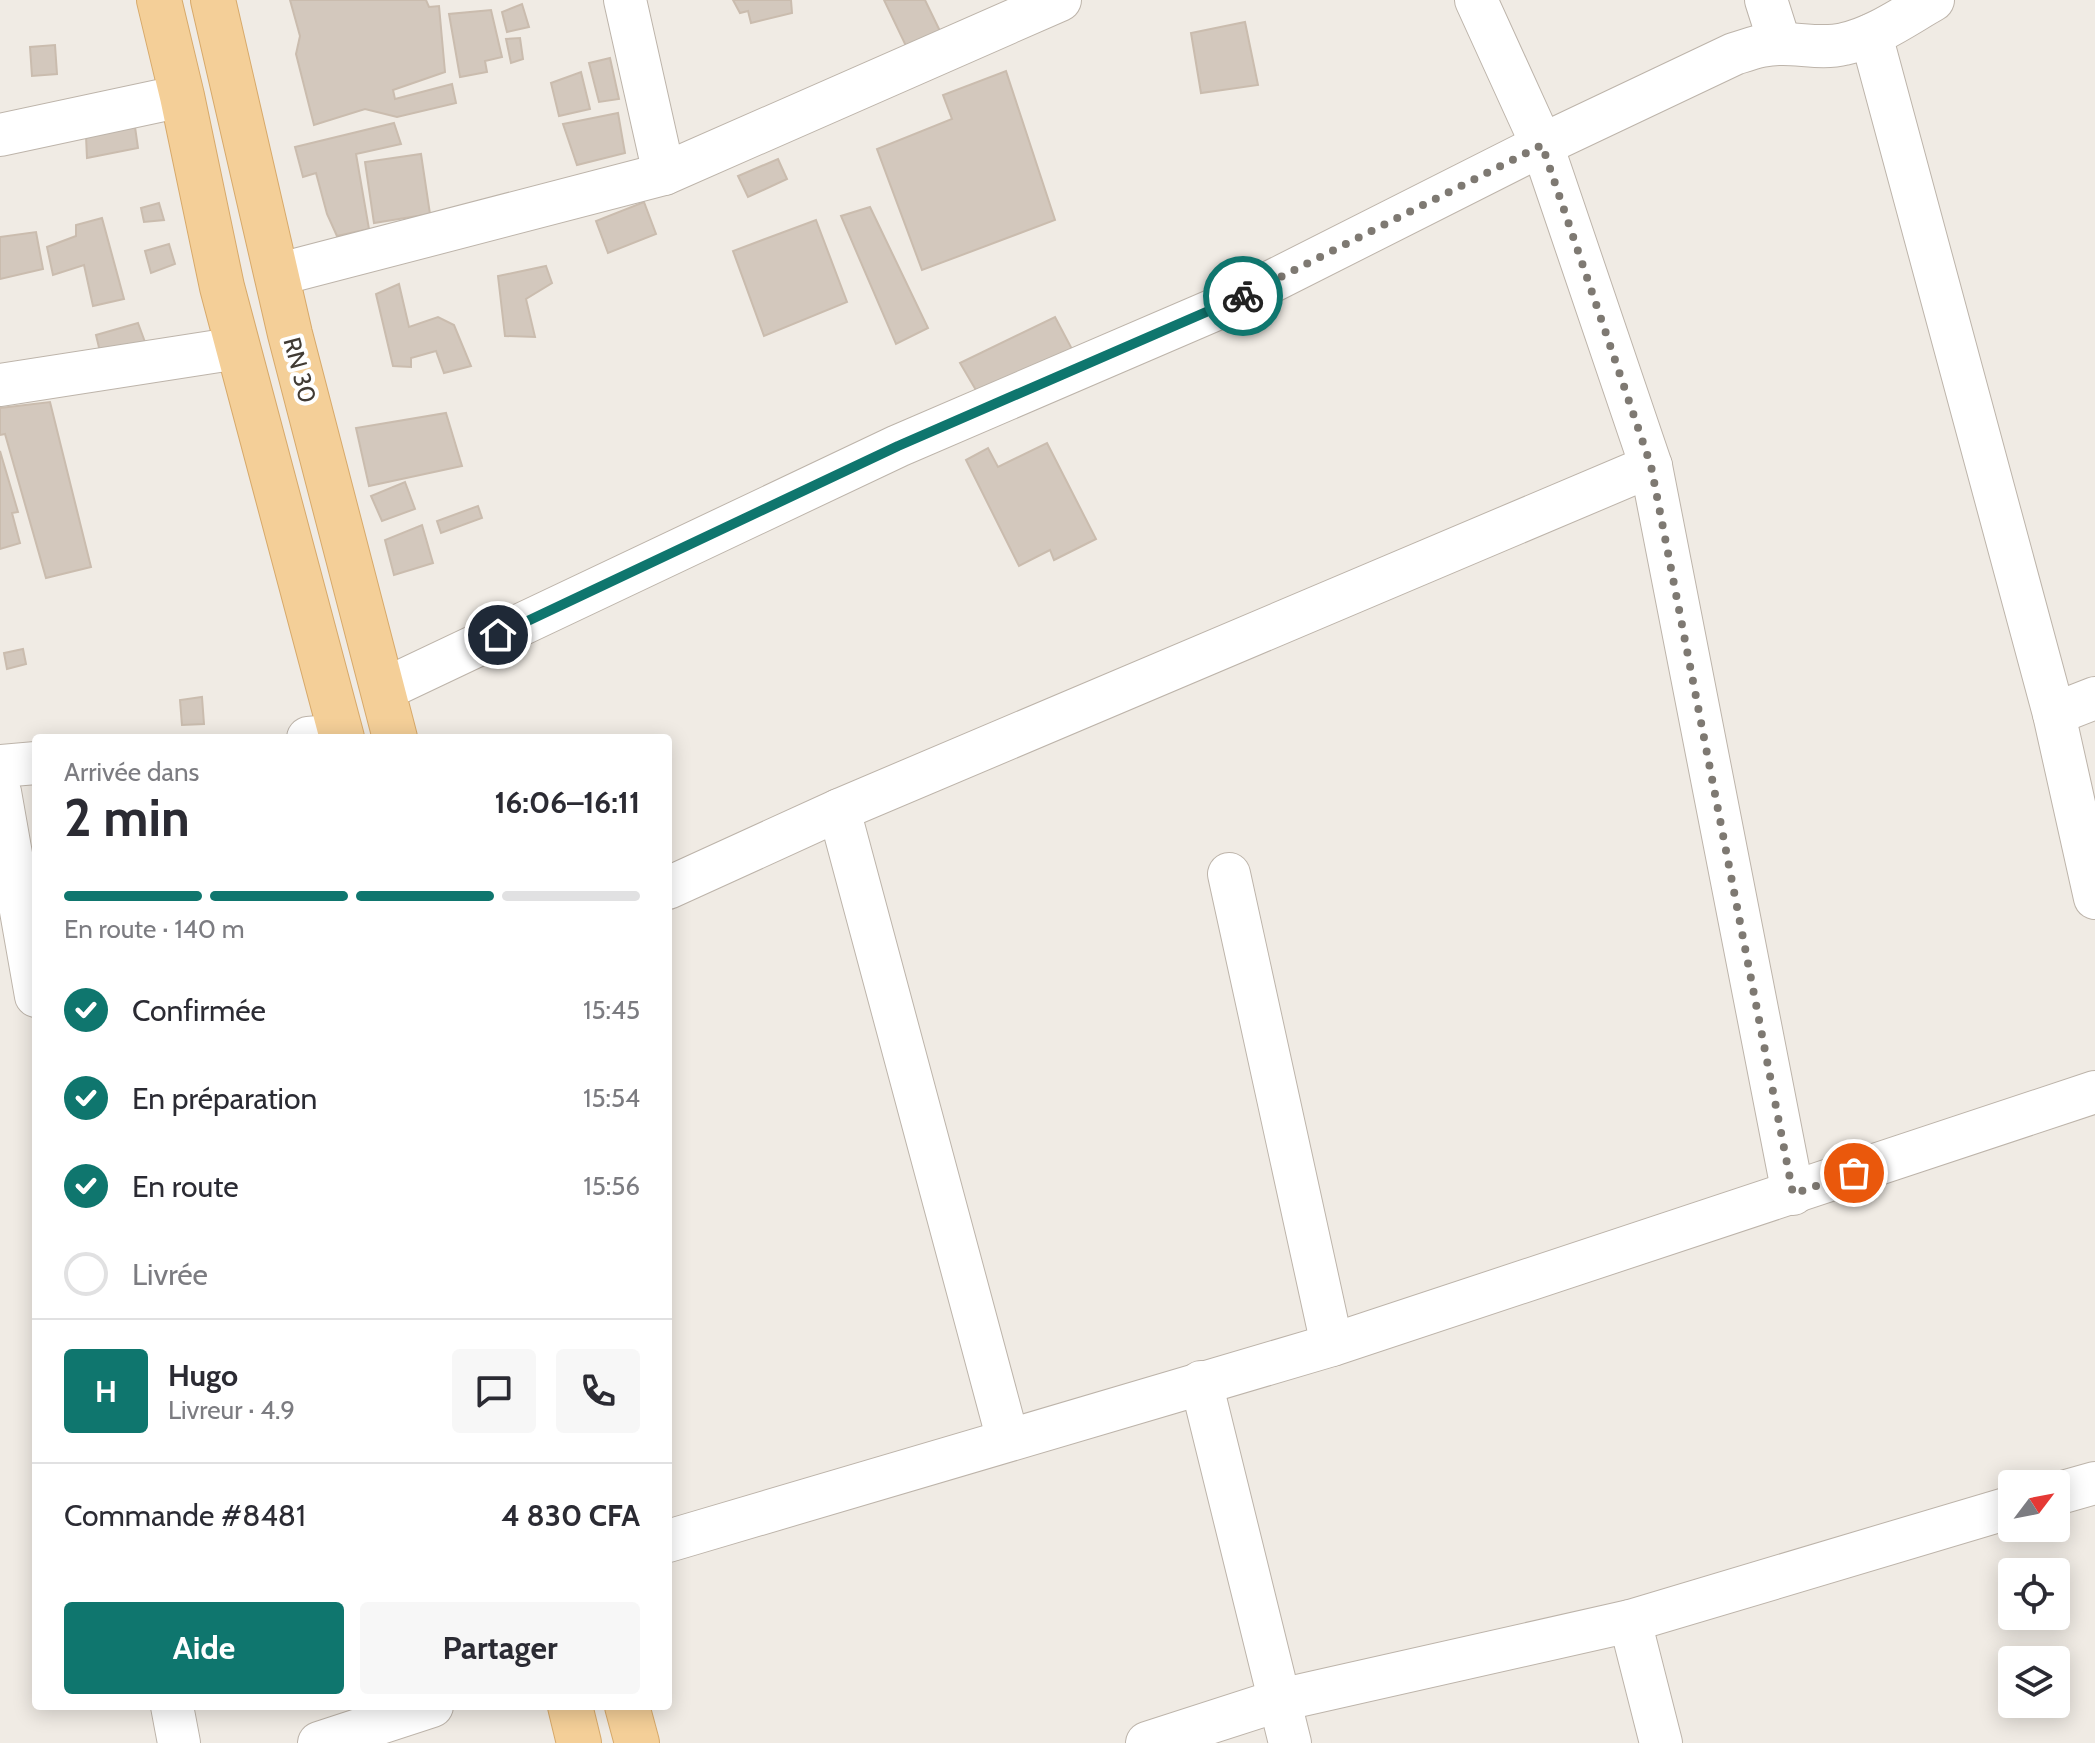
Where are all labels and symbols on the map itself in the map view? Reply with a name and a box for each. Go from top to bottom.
courier [1203,256,1283,336]
street label: RN 30 [277,334,323,406]
pin [464,601,532,669]
pin [1820,1139,1888,1207]
north arrow [1998,1470,2070,1542]

